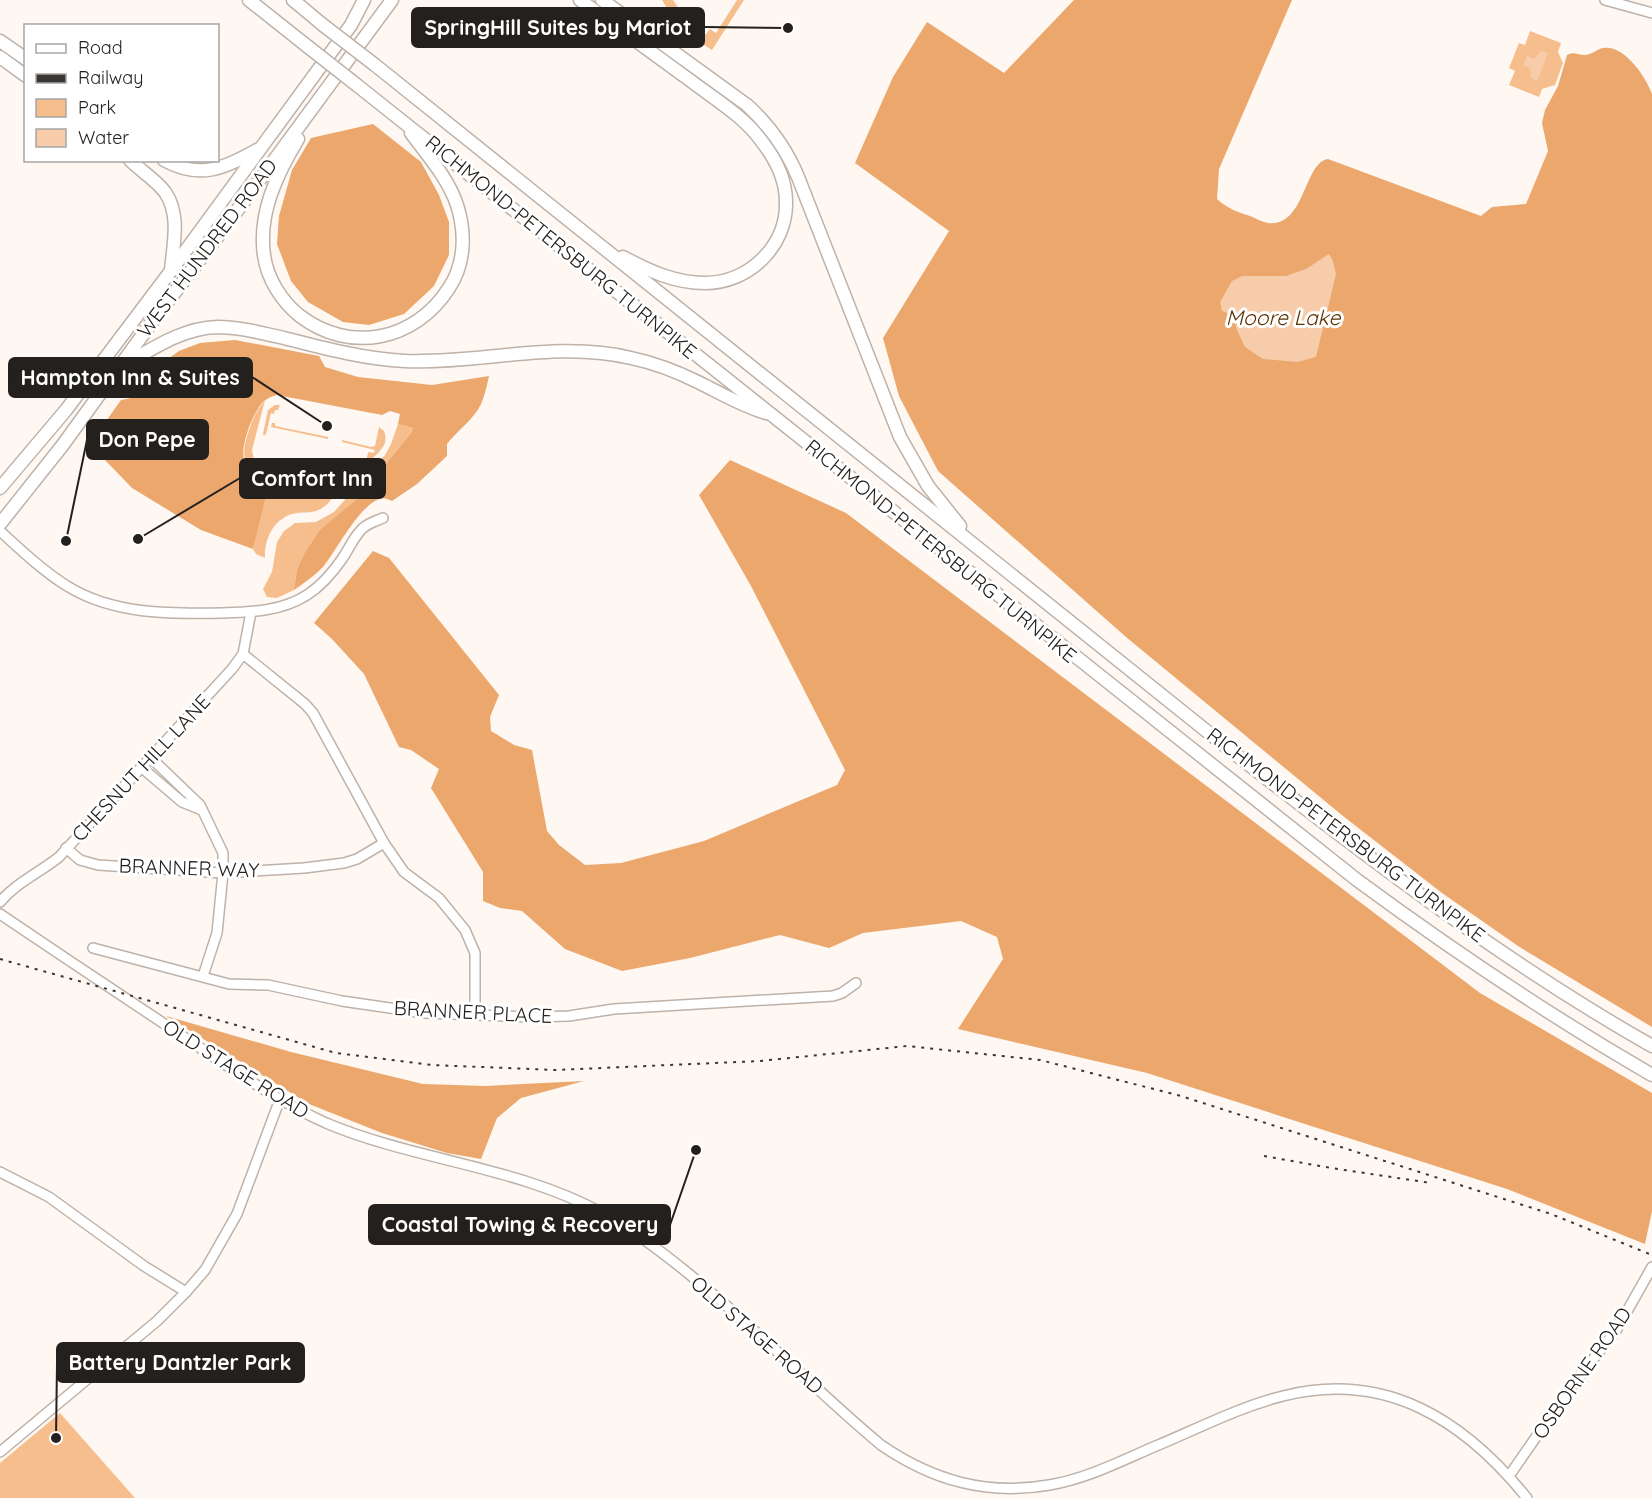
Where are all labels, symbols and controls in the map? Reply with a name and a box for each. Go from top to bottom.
callout: SpringHill Suites by Mariot [412,8,704,47]
text: SpringHill Suites by Mariot [424,14,692,40]
legend [24,24,219,162]
text: Road [78,36,123,59]
text: Railway [78,66,144,89]
text: Park [78,96,116,119]
text: Water [78,126,129,149]
street label: RICHMOND-PETERSBURG TURNPIKE [421,129,702,364]
street label: WEST HUNDRED ROAD [131,153,282,342]
water label: Moore Lake [1226,304,1341,330]
callout: Hampton Inn & Suites [9,358,252,397]
text: Hampton Inn & Suites [20,364,240,390]
callout: Don Pepe [87,420,208,459]
text: Don Pepe [98,426,196,452]
street label: RICHMOND-PETERSBURG TURNPIKE [801,433,1082,668]
callout: Comfort Inn [240,459,385,498]
text: Comfort Inn [251,465,373,491]
street label: CHESNUT HILL LANE [66,689,215,846]
street label: RICHMOND-PETERSBURG TURNPIKE [1202,722,1490,947]
street label: BRANNER WAY [118,853,260,882]
street label: BRANNER PLACE [393,995,553,1028]
street label: OLD STAGE ROAD [159,1014,314,1124]
callout: Coastal Towing & Recovery [369,1205,670,1244]
text: Coastal Towing & Recovery [382,1211,658,1237]
street label: OLD STAGE ROAD [686,1270,829,1399]
street label: OSBORNE ROAD [1527,1302,1636,1444]
callout: Battery Dantzler Park [57,1343,304,1382]
text: Battery Dantzler Park [69,1349,291,1375]

